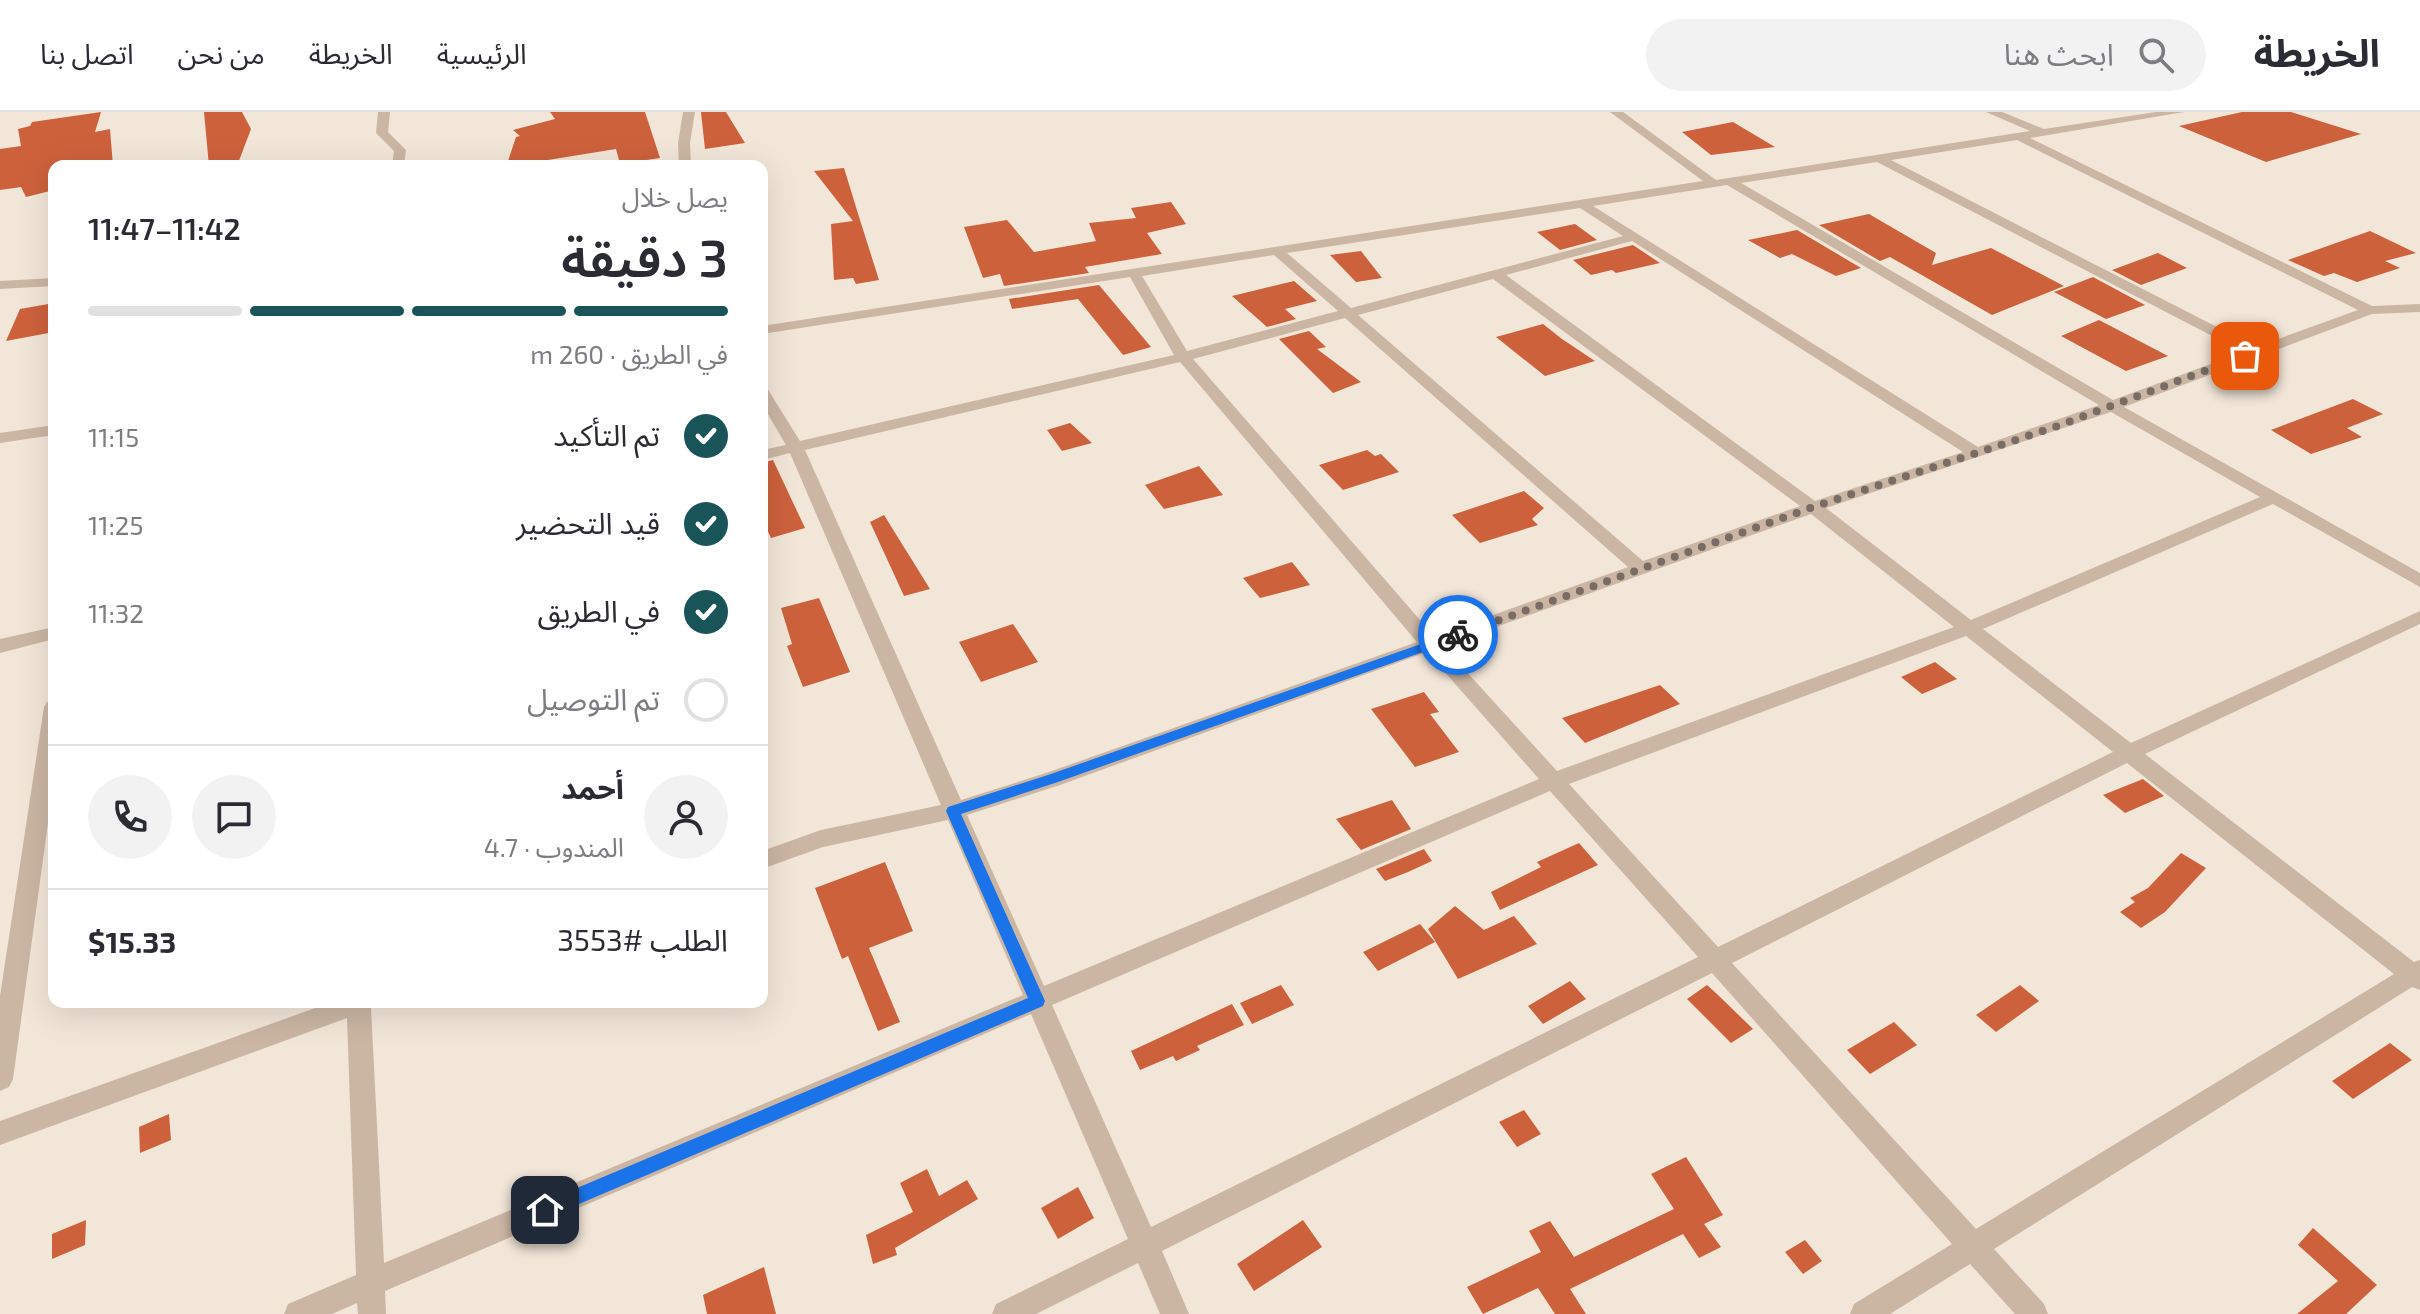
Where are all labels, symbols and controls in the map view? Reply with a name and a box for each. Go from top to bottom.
search box [1646,19,2206,91]
text: الخريطة [2254,29,2380,75]
icon: search [2134,33,2178,77]
text: ابحث هنا [2004,35,2114,71]
text: اتصل بنا [40,36,134,70]
text: من نحن [178,36,265,70]
text: الخريطة [309,36,393,70]
text: الرئيسية [437,36,527,70]
text: يصل خلال [622,181,728,212]
text: 11:42–11:47 [88,210,241,246]
text: 3 دقيقة [561,225,728,287]
pin [2211,322,2279,390]
icon: bag [2223,334,2267,378]
text: في الطريق · 260 m [530,338,728,369]
icon: check [684,414,728,458]
text: تم التأكيد [553,416,660,452]
text: 11:15 [88,421,139,452]
icon: check [684,502,728,546]
text: قيد التحضير [516,504,660,540]
text: 11:25 [88,509,143,540]
icon: check [684,590,728,634]
text: في الطريق [537,592,660,628]
courier [1418,595,1498,675]
text: 11:32 [88,597,144,628]
icon: bike [1436,613,1480,657]
text: تم التوصيل [527,680,660,716]
text: أحمد [561,769,624,805]
button: phone [88,775,172,859]
button: chat [192,775,276,859]
button: person [644,775,728,859]
text: المندوب · 4.7 [484,831,624,862]
text: الطلب #3553 [557,921,728,957]
text: $15.33 [88,923,176,959]
pin [511,1176,579,1244]
icon: home [523,1188,567,1232]

